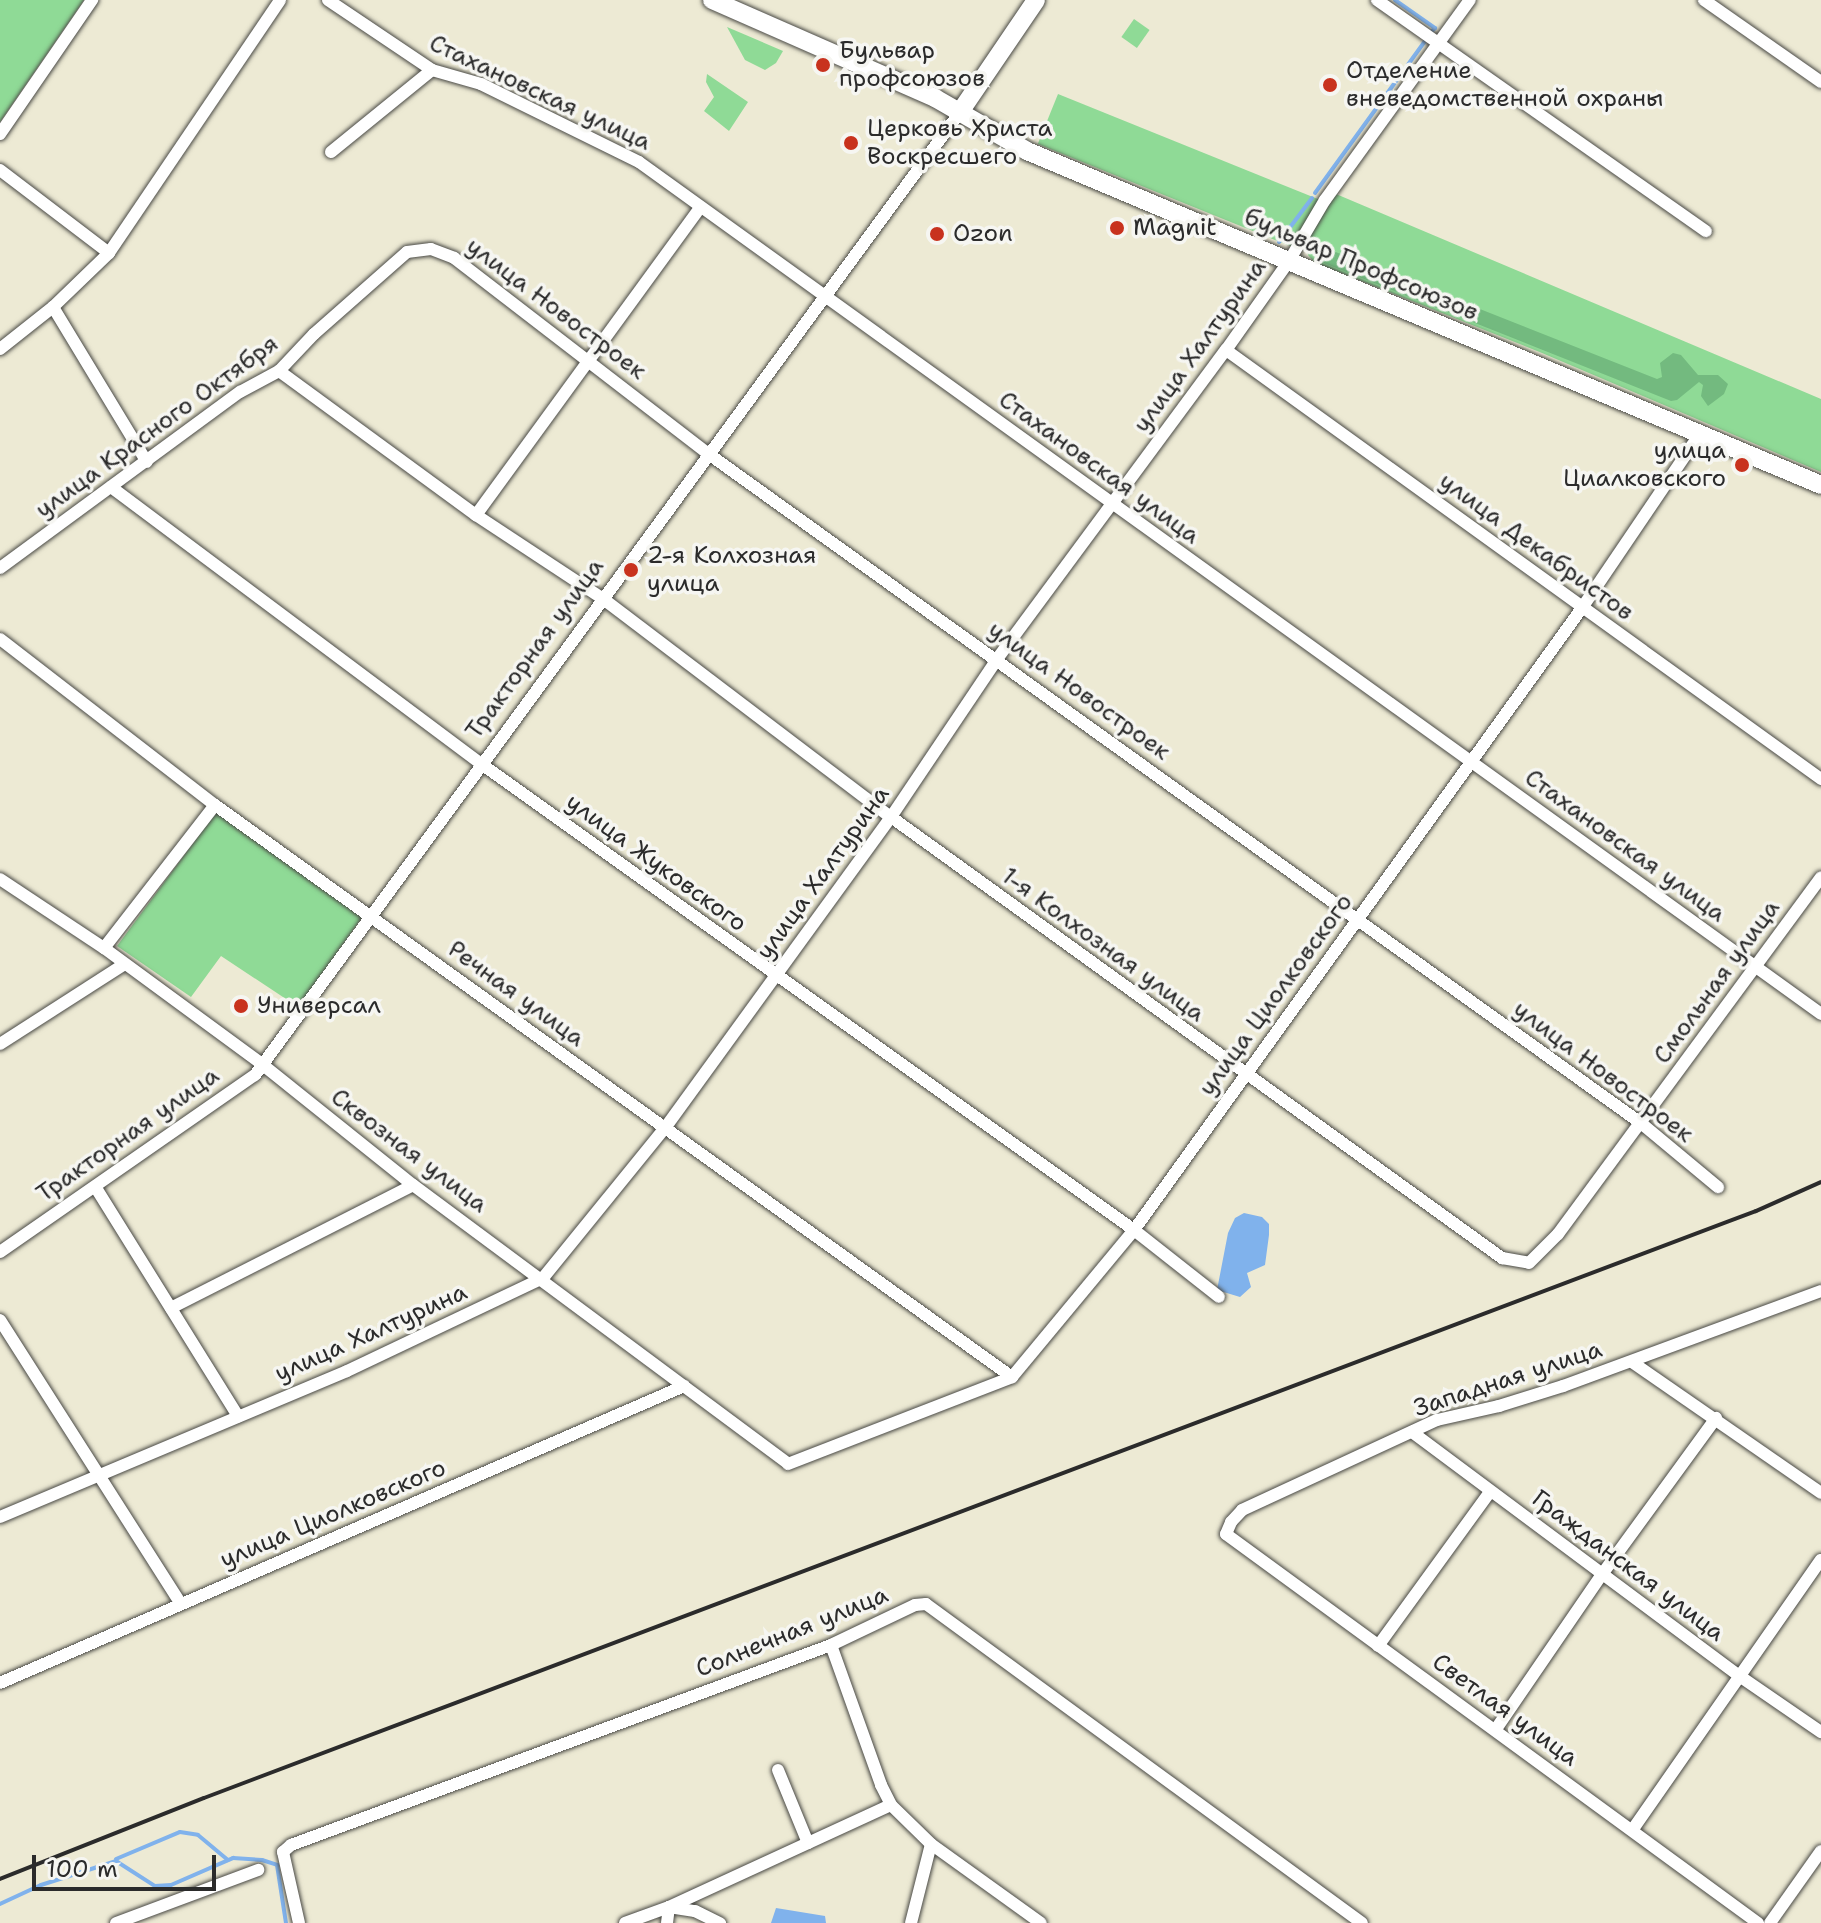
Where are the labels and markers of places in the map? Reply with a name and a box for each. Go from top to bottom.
place label: Бульвар профсоюзов [839,37,985,93]
marker: Бульвар профсоюзов [814,56,832,74]
place label: Отделение вневедомственной охраны [1346,57,1664,113]
marker: Отделение вневедомственной охраны [1321,76,1339,94]
place label: Церковь Христа Воскресшего [867,115,1052,171]
marker: Церковь Христа Воскресшего [842,134,860,152]
place label: Magnit [1133,214,1217,242]
marker: Magnit [1108,219,1126,237]
place label: Ozon [953,220,1013,248]
marker: Ozon [928,225,946,243]
place label: улица Циалковского [1563,437,1726,493]
marker: улица Циалковского [1733,456,1751,474]
place label: 2-я Колхозная улица [647,542,816,598]
marker: 2-я Колхозная улица [622,561,640,579]
place label: Универсал [257,992,381,1020]
marker: Универсал [232,997,250,1015]

